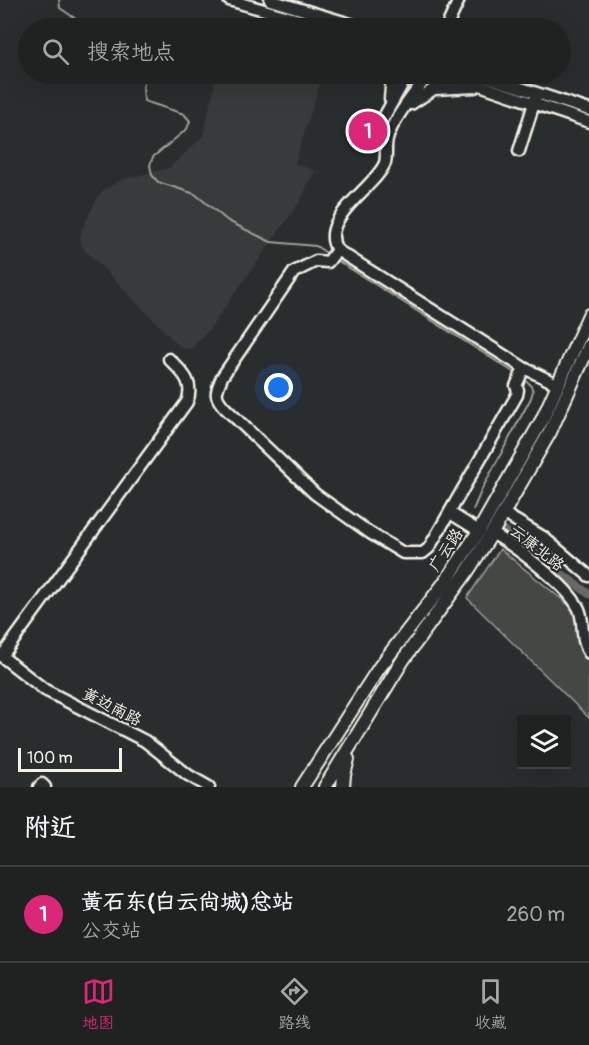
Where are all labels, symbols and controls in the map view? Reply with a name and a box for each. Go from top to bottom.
search box [18,18,571,84]
icon: search [39,35,72,68]
text: 搜索地点 [87,38,175,66]
pin: 1 [348,108,388,154]
your location [264,373,293,402]
street label: 云康北路 [506,520,568,576]
street label: 广云路 [424,525,468,575]
street label: 黄边南路 [79,684,145,730]
map controls [517,715,571,769]
button: layers [517,715,571,769]
scale bar [18,745,122,772]
text: 100 m [27,748,73,768]
text: 附近 [24,812,76,844]
text: 黄石东(白云尚城)总站 [81,888,294,916]
text: 1 [40,902,47,927]
text: 260 m [506,902,565,927]
text: 公交站 [81,918,141,943]
tab: 地图 [82,975,115,1033]
tab: 路线 [278,975,311,1033]
tab: 收藏 [474,975,507,1033]

